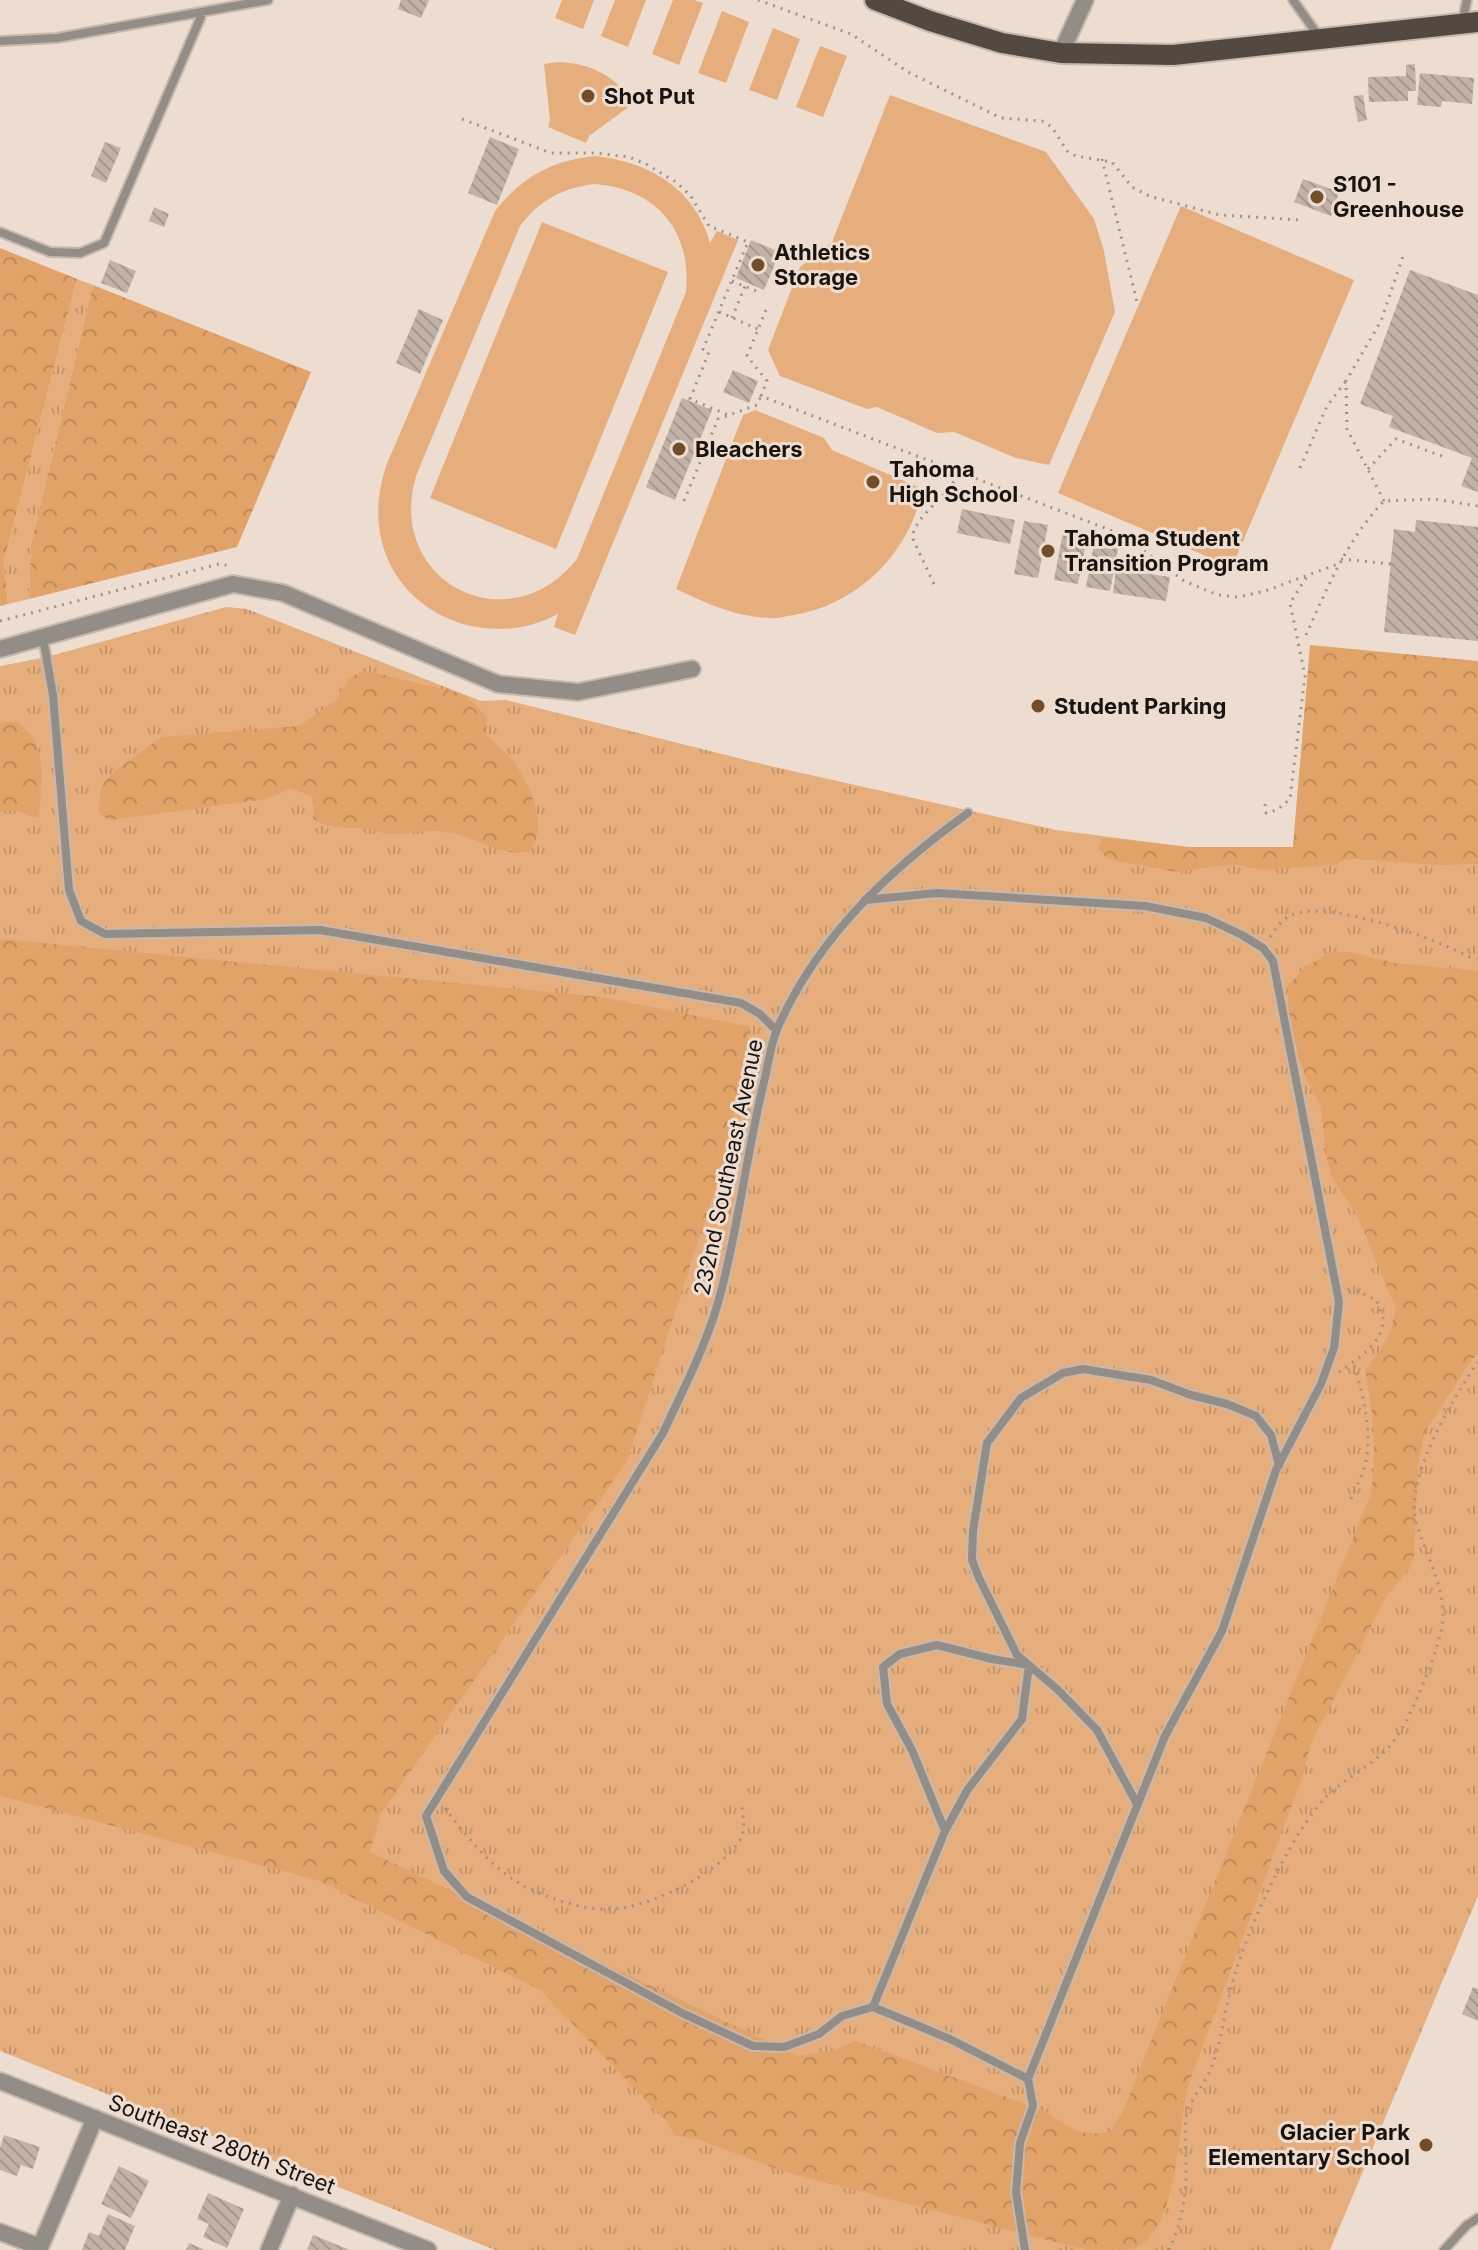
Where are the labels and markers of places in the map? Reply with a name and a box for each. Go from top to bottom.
place label: Shot Put [604,83,695,109]
marker: Shot Put [579,87,597,105]
place label: S101 - Greenhouse [1333,171,1464,222]
marker: S101 - Greenhouse [1308,188,1326,206]
place label: Athletics Storage [774,239,870,290]
marker: Athletics Storage [749,256,767,274]
place label: Bleachers [695,436,803,462]
marker: Bleachers [670,440,688,458]
place label: Tahoma High School [889,456,1018,507]
marker: Tahoma High School [864,473,882,491]
place label: Tahoma Student Transition Program [1064,525,1269,576]
marker: Tahoma Student Transition Program [1039,542,1057,560]
place label: Student Parking [1054,693,1226,719]
marker: Student Parking [1029,697,1047,715]
place label: Glacier Park Elementary School [1208,2119,1410,2170]
marker: Glacier Park Elementary School [1417,2136,1435,2154]

